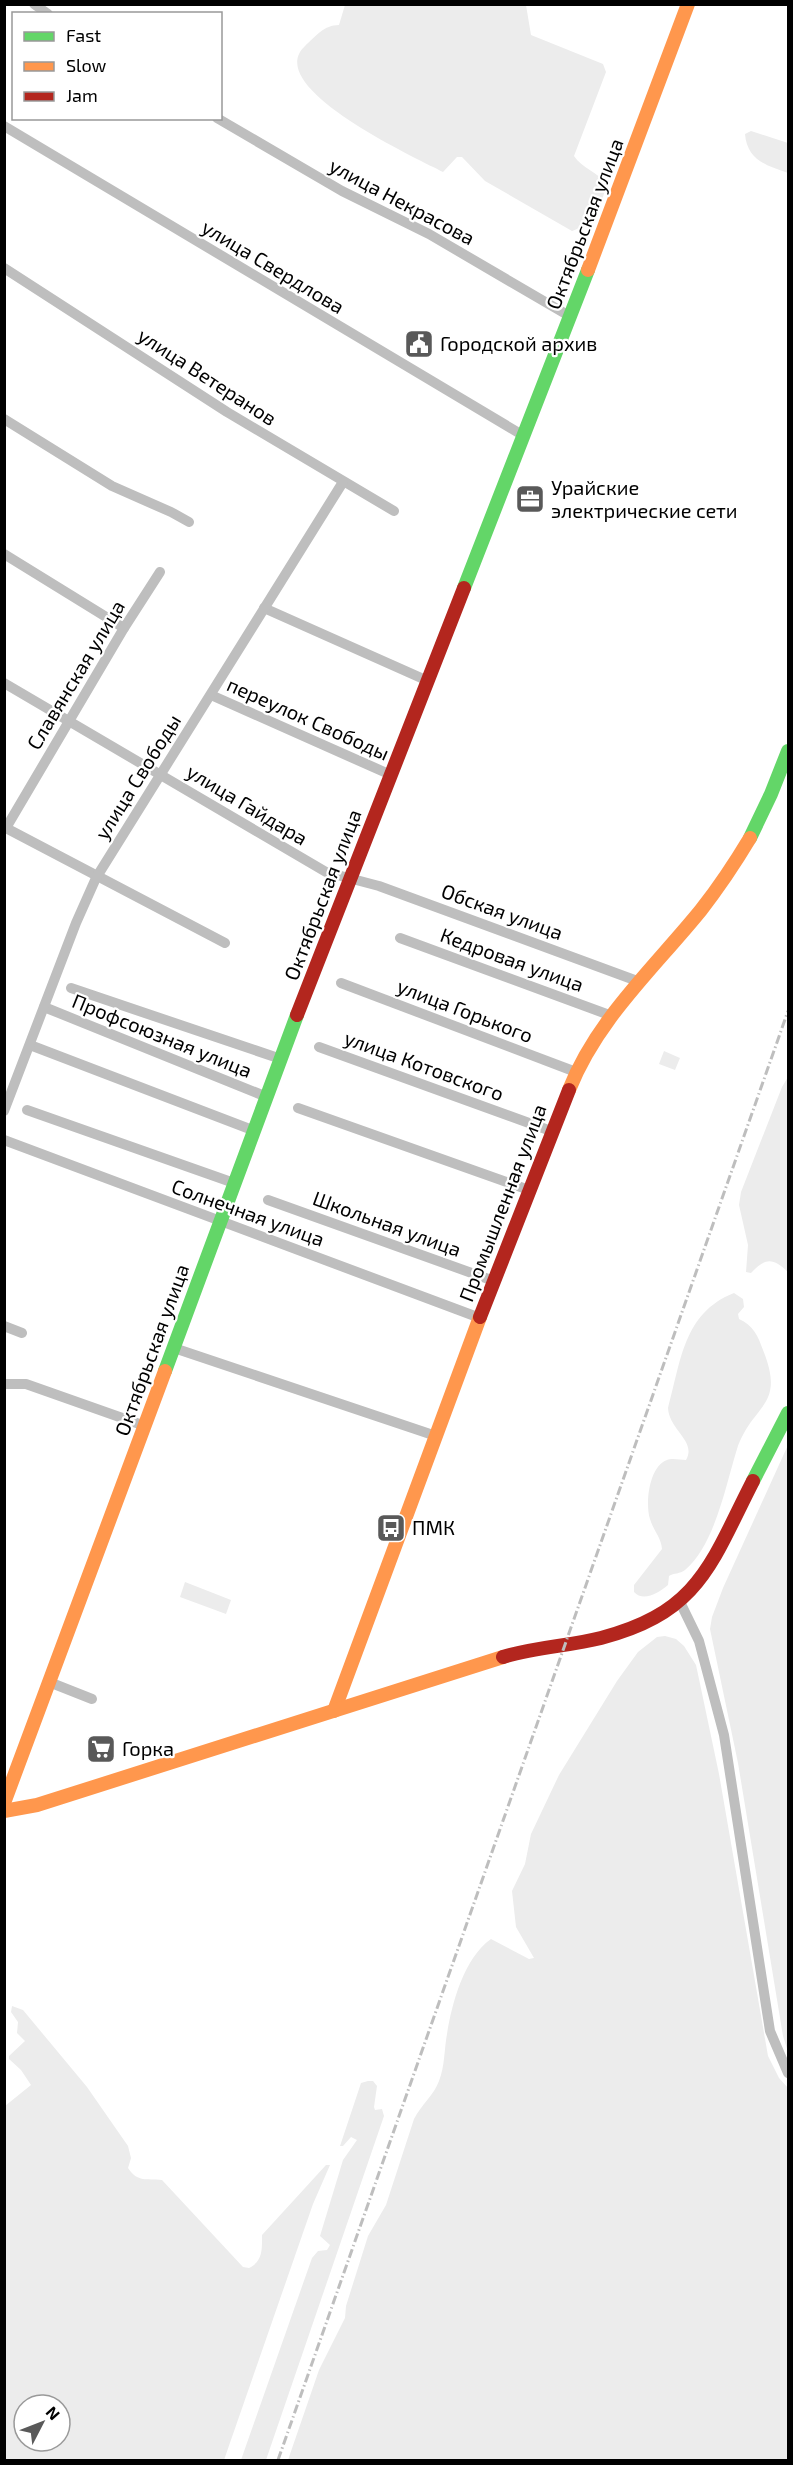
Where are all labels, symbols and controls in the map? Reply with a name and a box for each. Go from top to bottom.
legend [12,12,222,120]
text: Fast [66,24,101,46]
text: Slow [66,54,107,76]
text: Jam [66,84,98,106]
street label: Октябрьская улица [540,135,629,313]
street label: улица Некрасова [325,153,479,250]
street label: улица Свердлова [197,214,349,319]
street label: улица Ветеранов [133,322,281,431]
public building icon: Городской архив [403,328,435,360]
place label: Городской архив [440,331,597,355]
place label: Урайские электрические сети [551,475,738,522]
office icon: Урайские электрические сети [514,483,546,515]
street label: Славянская улица [21,595,130,754]
street label: переулок Свободы [223,671,393,766]
street label: улица Свободы [89,709,186,844]
street label: улица Гайдара [182,759,312,850]
street label: Октябрьская улица [278,806,367,984]
street label: Обская улица [438,878,566,945]
street label: Кедровая улица [437,922,587,997]
street label: улица Горького [394,973,537,1048]
street label: Профсоюзная улица [69,988,256,1083]
street label: улица Котовского [341,1025,507,1106]
street label: Промышленная улица [453,1101,552,1305]
street label: Солнечная улица [168,1173,328,1252]
street label: Школьная улица [310,1185,465,1262]
street label: Октябрьская улица [109,1261,194,1439]
bus stop icon: ПМК [375,1512,407,1544]
place label: ПМК [412,1515,455,1539]
supermarket icon: Горка [85,1733,117,1765]
place label: Горка [122,1736,174,1760]
north arrow [12,2393,72,2453]
text: N [43,2402,64,2423]

